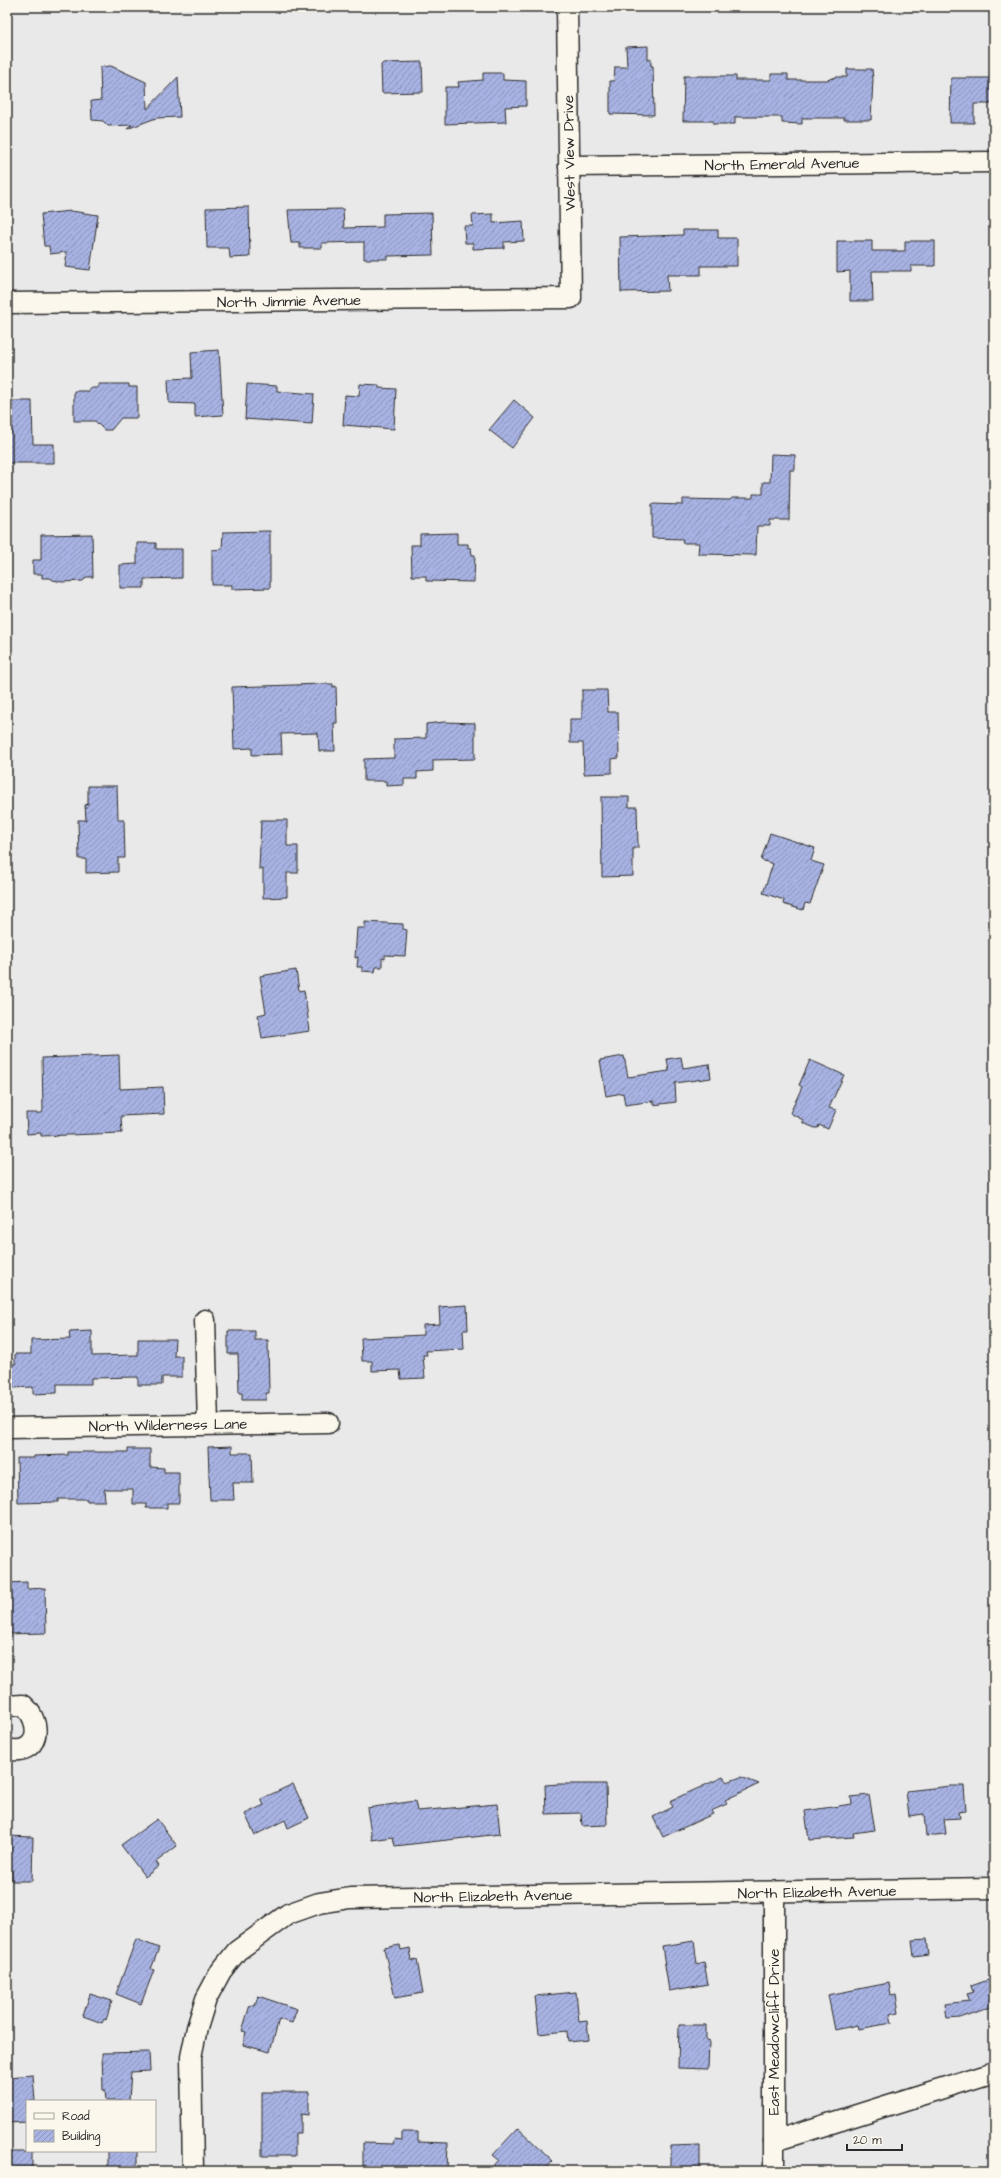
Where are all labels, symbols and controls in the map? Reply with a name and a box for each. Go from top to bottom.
street label: West View Drive [558,95,581,211]
street label: North Emerald Avenue [704,153,860,176]
street label: North Jimmie Avenue [217,290,361,313]
street label: North Wilderness Lane [88,1414,248,1437]
street label: North Elizabeth Avenue [737,1881,897,1904]
street label: North Elizabeth Avenue [413,1885,573,1908]
street label: East Meadowcliff Drive [764,1949,785,2115]
legend [26,2100,156,2152]
text: Road [62,2108,90,2125]
scale bar [847,2126,902,2152]
text: Building [62,2128,100,2146]
text: 20 m [853,2132,882,2149]

